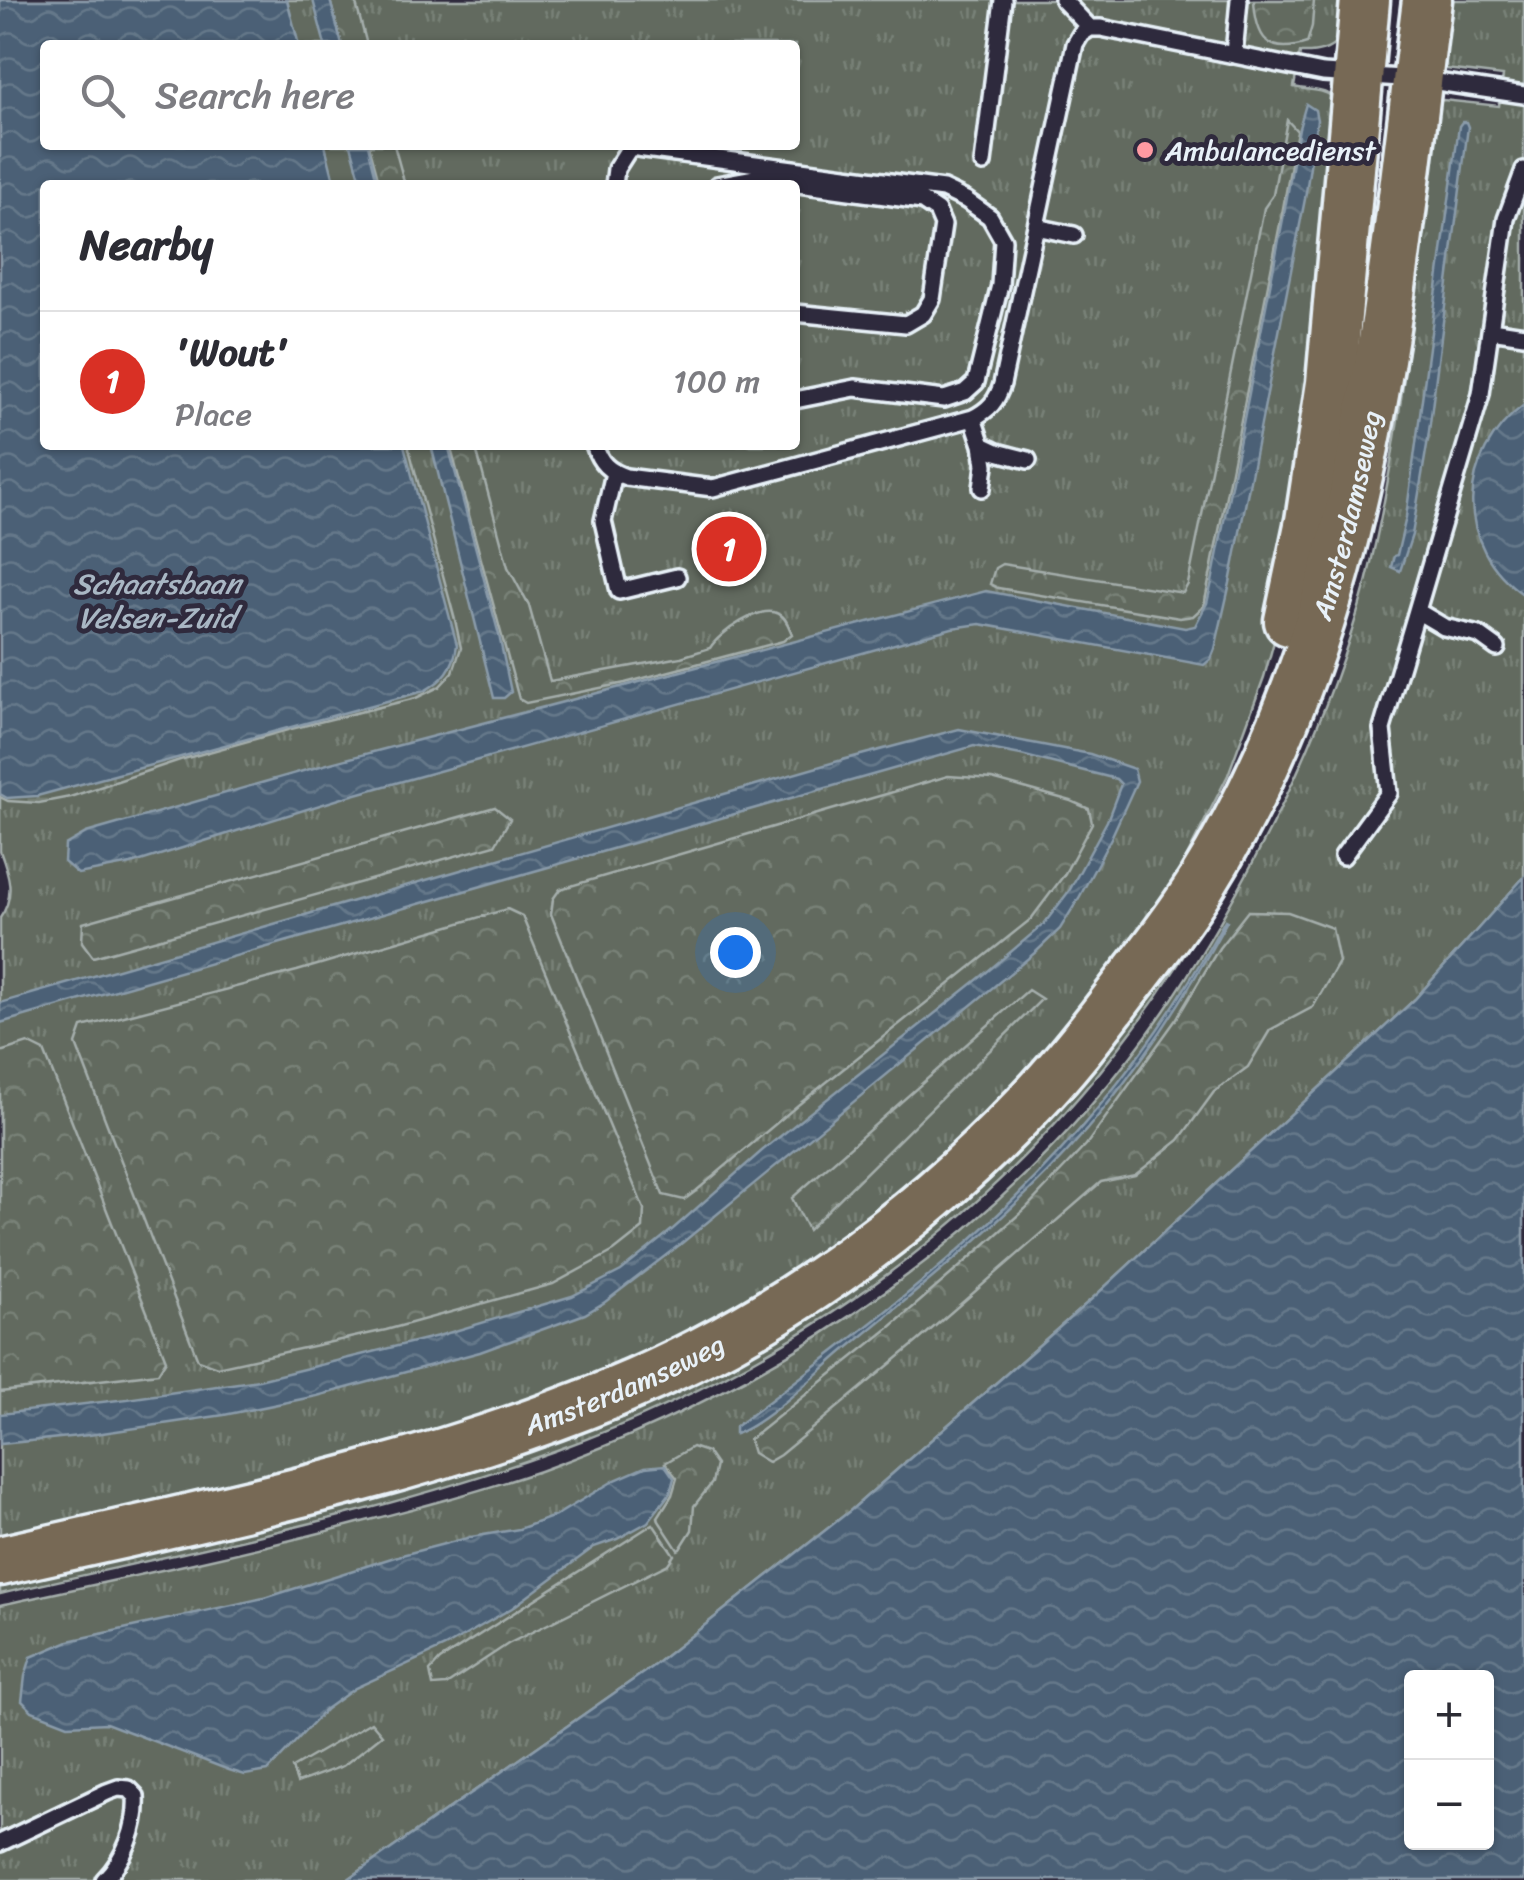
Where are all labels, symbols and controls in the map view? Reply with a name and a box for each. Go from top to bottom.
search box [40,40,800,150]
text: Search here [155,62,355,129]
icon: search [75,68,130,123]
place label: Ambulancedienst [1164,126,1377,175]
marker: Ambulancedienst [1134,139,1156,161]
text: Nearby [80,208,213,282]
text: 'Wout' [175,319,289,386]
text: 1 [106,353,119,410]
text: 100 m [673,353,760,410]
text: Place [175,386,252,443]
street label: Amsterdamseweg [1297,406,1395,627]
pin: 1 [696,512,762,586]
water label: Schaatsbaan Velsen-Zuid [73,557,245,645]
your location [710,927,761,978]
street label: Amsterdamseweg [516,1319,734,1450]
map controls [1404,1670,1494,1850]
button: + [1404,1670,1494,1760]
button: − [1404,1760,1494,1850]

